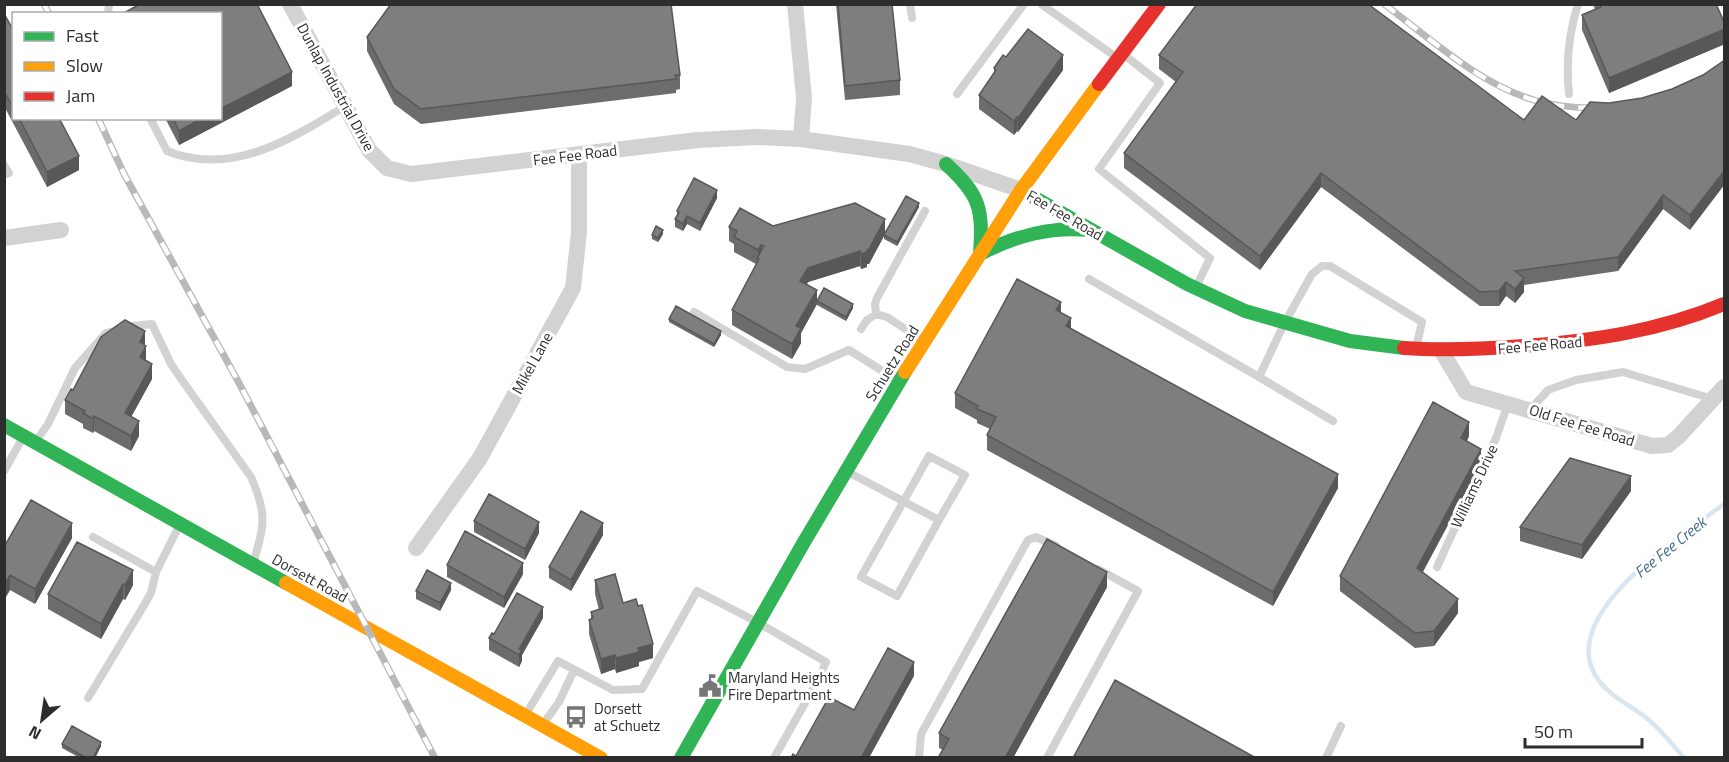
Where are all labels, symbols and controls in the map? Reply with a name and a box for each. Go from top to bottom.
legend [12,12,222,120]
street label: Dunlap Industrial Drive [291,19,381,155]
text: Fast [66,22,99,49]
text: Slow [66,52,103,79]
text: Jam [66,82,95,109]
street label: Fee Fee Road [532,138,618,172]
street label: Fee Fee Road [1023,184,1107,246]
street label: Schuetz Road [859,320,925,406]
street label: Mikel Lane [506,328,558,398]
street label: Fee Fee Road [1497,330,1583,360]
street label: Old Fee Fee Road [1526,398,1638,452]
street label: Williams Drive [1445,440,1503,532]
water label: Fee Fee Creek [1629,509,1713,584]
street label: Dorsett Road [268,548,352,608]
place label: Maryland Heights Fire Department [728,666,840,706]
public building icon: Maryland Heights Fire Department [697,673,723,699]
north arrow [12,690,72,750]
place label: Dorsett at Schuetz [594,697,661,737]
bus stop icon: Dorsett at Schuetz [563,704,589,730]
scale bar [1525,711,1642,749]
text: 50 m [1534,718,1573,745]
text: N [24,720,45,746]

